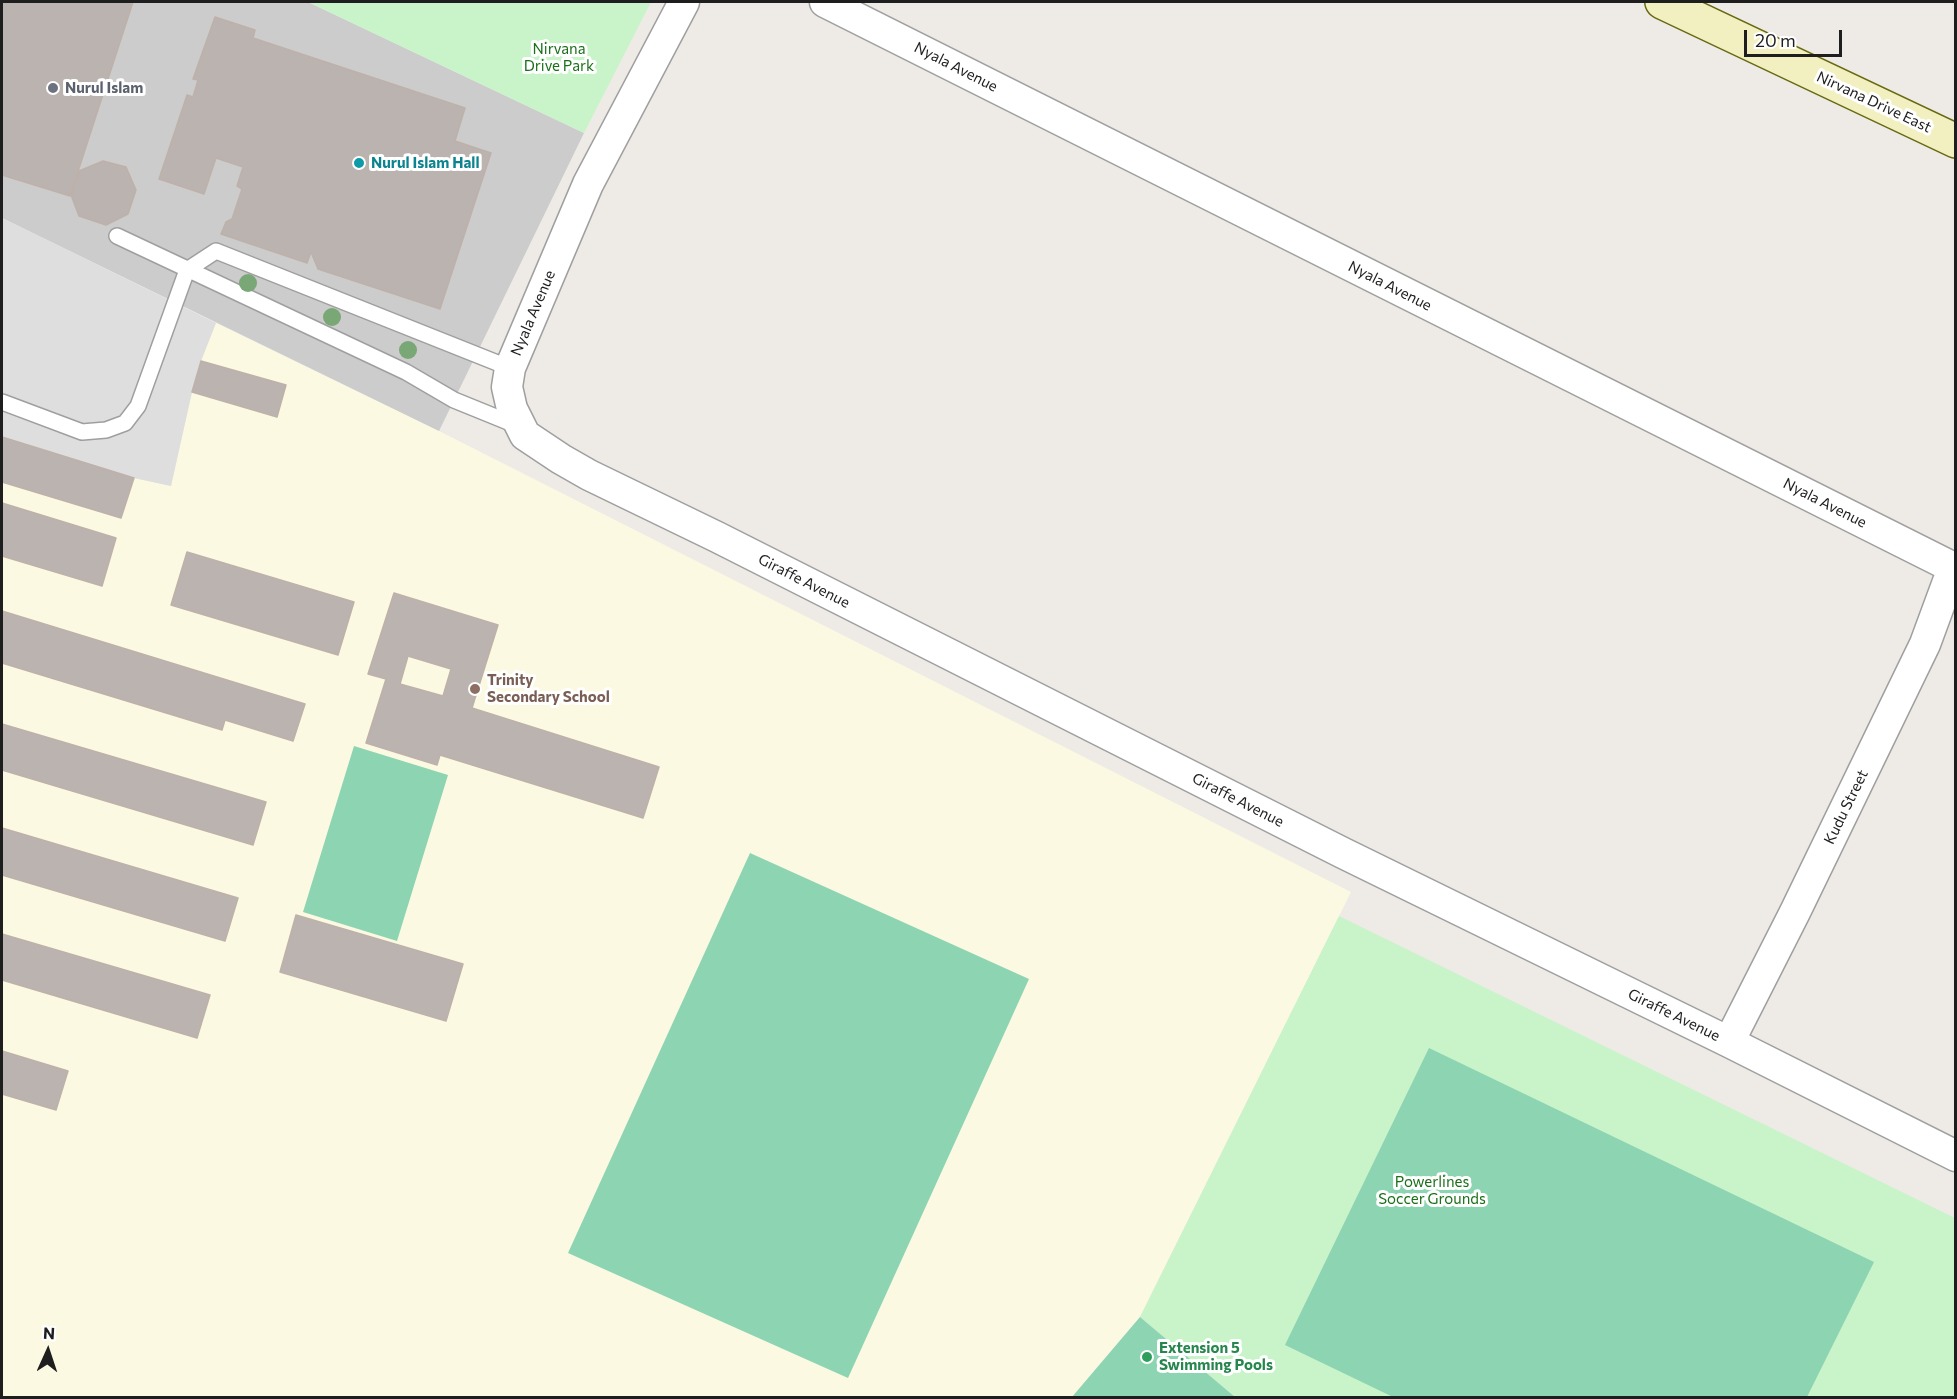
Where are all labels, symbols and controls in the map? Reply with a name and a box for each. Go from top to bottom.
scale bar [1747,18,1844,56]
text: 20 m [1755,29,1796,51]
street label: Nyala Avenue [911,38,1001,96]
park label: Nirvana Drive Park [524,40,594,75]
street label: Nirvana Drive East [1814,68,1934,136]
place label: Nurul Islam [65,79,143,97]
marker: Nurul Islam [46,81,60,95]
place label: Nurul Islam Hall [371,154,479,172]
marker: Nurul Islam Hall [352,156,366,170]
street label: Nyala Avenue [1345,257,1435,315]
street label: Nyala Avenue [507,267,559,359]
street label: Nyala Avenue [1780,474,1870,532]
street label: Giraffe Avenue [755,550,853,612]
place label: Trinity Secondary School [487,671,610,706]
marker: Trinity Secondary School [468,682,482,696]
street label: Kudu Street [1820,767,1872,847]
street label: Giraffe Avenue [1189,769,1287,831]
street label: Giraffe Avenue [1625,985,1723,1045]
park label: Powerlines Soccer Grounds [1378,1173,1486,1208]
north arrow [18,1321,78,1381]
text: N [42,1323,55,1342]
place label: Extension 5 Swimming Pools [1159,1339,1273,1374]
marker: Extension 5 Swimming Pools [1140,1350,1154,1364]

